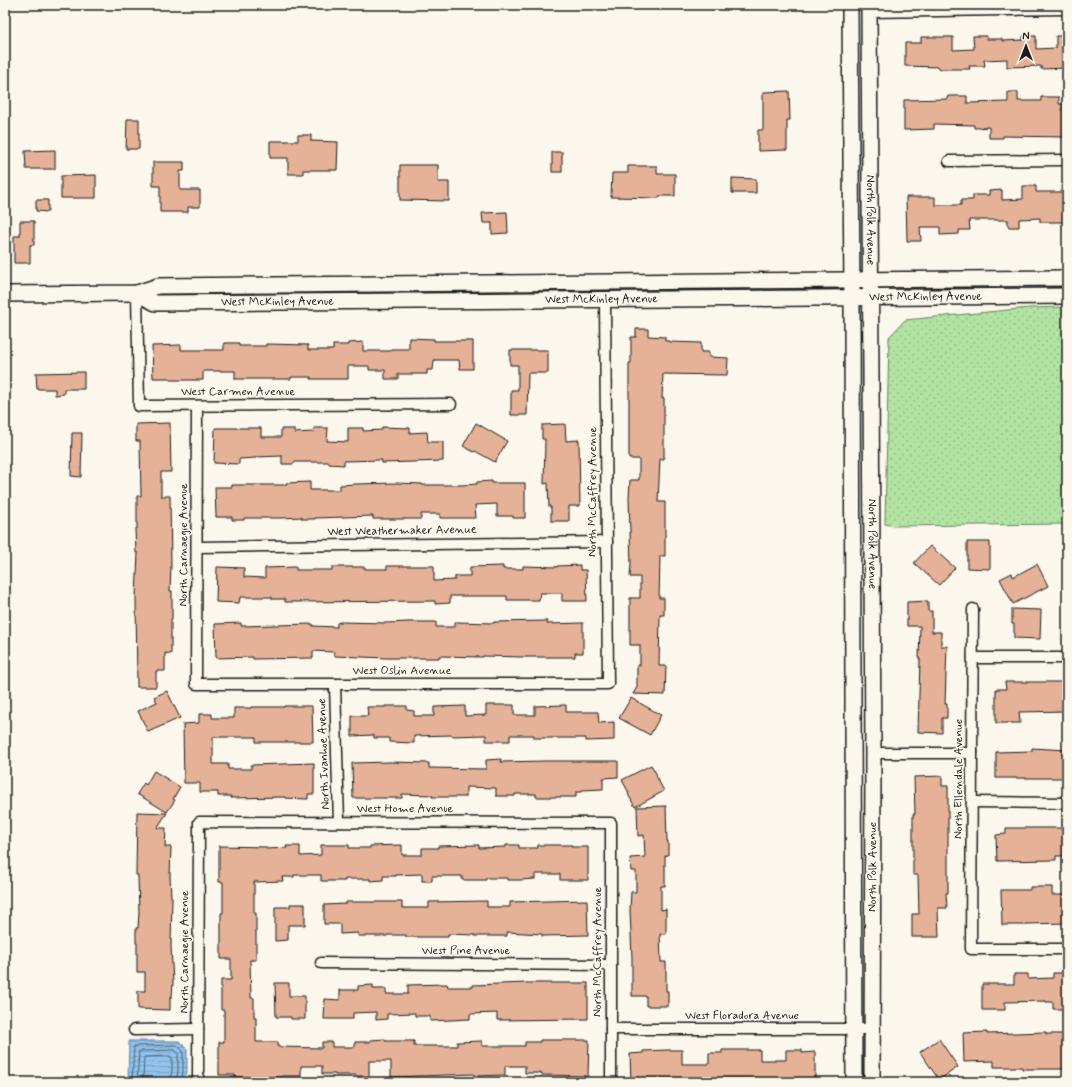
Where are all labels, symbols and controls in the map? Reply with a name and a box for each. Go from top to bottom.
north arrow [1006,26,1046,66]
text: N [1022,30,1030,44]
street label: North Polk Avenue [862,175,878,265]
street label: West McKinley Avenue [869,289,982,306]
street label: West McKinley Avenue [545,291,658,308]
street label: West McKinley Avenue [221,294,334,310]
street label: West Carmen Avenue [181,384,295,400]
street label: North McCaffrey Avenue [585,427,601,557]
street label: North Carnaegie Avenue [176,483,192,607]
street label: North Polk Avenue [864,499,880,589]
street label: West Weathermaker Avenue [327,522,477,540]
street label: West Oslin Avenue [353,663,451,679]
street label: North Ivanhoe Avenue [314,698,334,810]
street label: North Ellendale Avenue [951,719,967,839]
street label: West Home Avenue [357,801,454,817]
street label: North Polk Avenue [865,822,881,912]
street label: North McCaffrey Avenue [590,887,606,1017]
street label: North Carnaegie Avenue [177,890,193,1014]
street label: West Pine Avenue [422,943,511,959]
street label: West Floradora Avenue [685,1008,799,1024]

